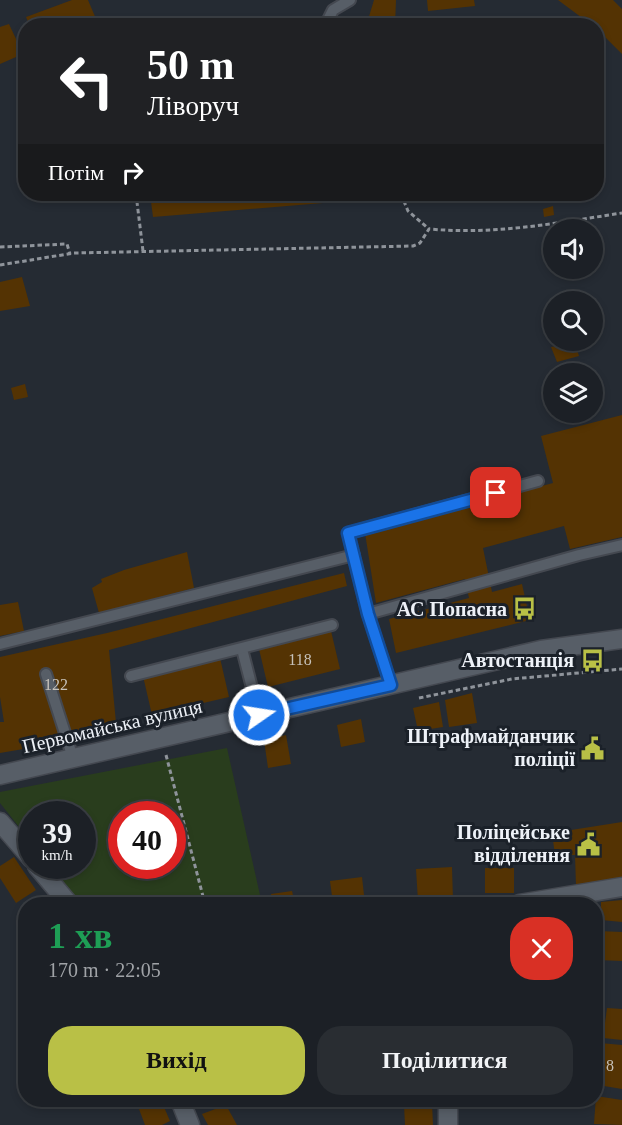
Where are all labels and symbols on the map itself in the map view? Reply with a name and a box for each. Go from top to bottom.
pin [470,467,521,518]
bus stop icon: АС Попасна [512,596,538,622]
place label: АС Попасна [397,598,507,620]
bus stop icon: Автостанція [579,647,605,673]
place label: Автостанція [461,649,574,671]
house number: 118 [288,651,312,668]
house number: 122 [44,676,68,693]
position arrow [227,683,291,747]
street label: Первомайська вулиця [20,695,204,758]
place label: Штрафмайданчик поліції [407,725,575,770]
public building icon: Штрафмайданчик поліції [580,735,606,761]
speed limit sign: 40 [108,801,186,879]
place label: Поліцейське відділення [457,821,570,866]
public building icon: Поліцейське відділення [575,831,601,857]
house number: 8 [606,1057,614,1074]

